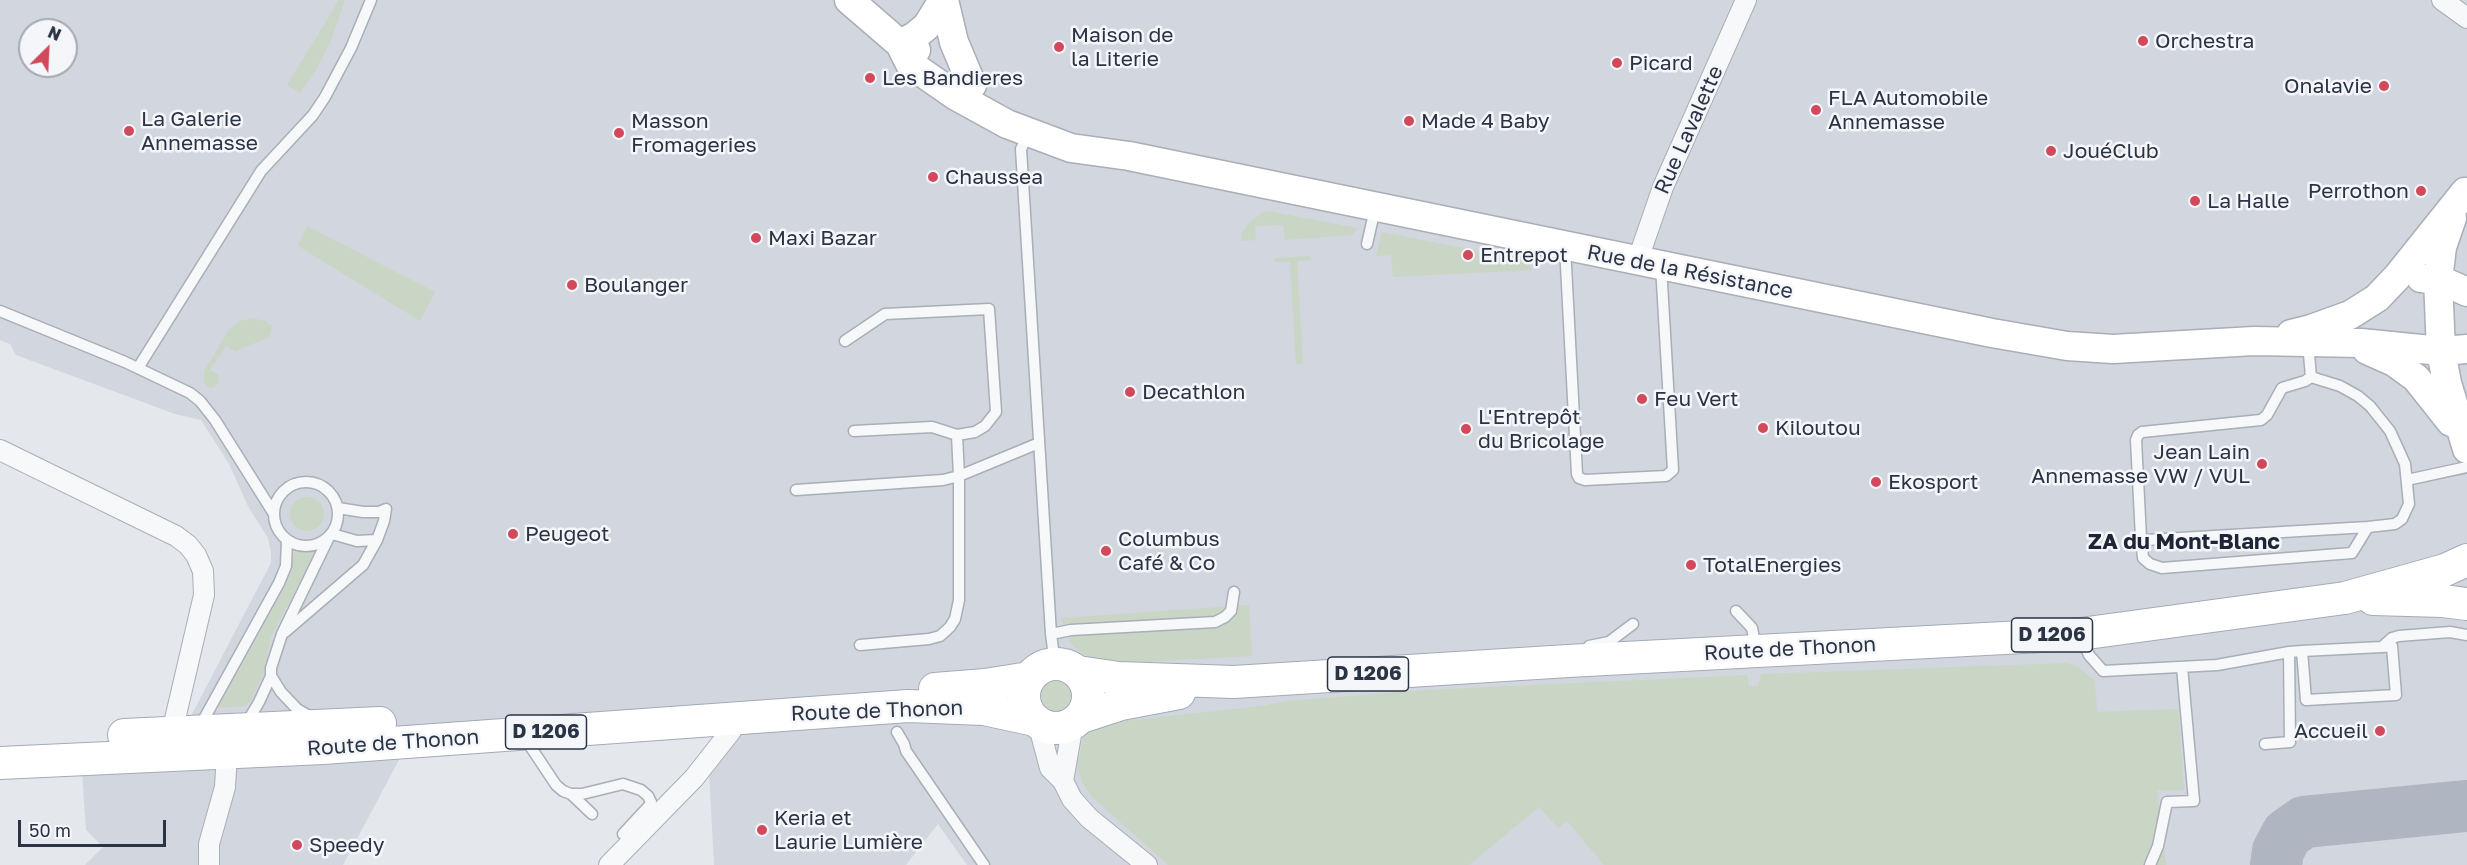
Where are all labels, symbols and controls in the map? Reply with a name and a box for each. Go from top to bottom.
north arrow [18,18,78,78]
text: N [45,22,64,45]
place label: Maison de la Literie [1071,22,1174,72]
place label: Orchestra [2155,28,2254,54]
marker: Orchestra [2136,34,2150,48]
marker: Maison de la Literie [1052,40,1066,54]
place label: Picard [1629,50,1693,76]
marker: Picard [1610,56,1624,70]
street label: Rue Lavalette [1649,62,1729,198]
place label: Les Bandieres [882,65,1023,91]
marker: Les Bandieres [863,71,877,85]
place label: Onalavie [2284,73,2372,99]
marker: Onalavie [2377,79,2391,93]
place label: FLA Automobile Annemasse [1828,85,1988,135]
marker: FLA Automobile Annemasse [1809,103,1823,117]
place label: La Galerie Annemasse [141,106,258,156]
place label: Masson Fromageries [631,108,757,158]
place label: Made 4 Baby [1421,108,1550,134]
marker: Made 4 Baby [1402,114,1416,128]
marker: La Galerie Annemasse [122,124,136,138]
marker: Masson Fromageries [612,126,626,140]
place label: JouéClub [2063,138,2159,164]
marker: JouéClub [2044,144,2058,158]
place label: Chaussea [945,164,1043,190]
marker: Chaussea [926,170,940,184]
place label: Perrothon [2308,178,2409,204]
marker: Perrothon [2414,184,2428,198]
place label: La Halle [2207,188,2290,214]
marker: La Halle [2188,194,2202,208]
place label: Maxi Bazar [768,225,877,251]
marker: Maxi Bazar [749,231,763,245]
street label: Rue de la Résistance [1585,240,1795,304]
place label: Entrepot [1480,242,1568,268]
marker: Entrepot [1461,248,1475,262]
place label: Boulanger [584,272,688,298]
marker: Boulanger [565,278,579,292]
place label: Decathlon [1142,379,1245,405]
marker: Decathlon [1123,385,1137,399]
place label: Feu Vert [1654,386,1738,412]
marker: Feu Vert [1635,392,1649,406]
place label: L'Entrepôt du Bricolage [1478,404,1604,454]
place label: Kiloutou [1775,415,1861,441]
marker: Kiloutou [1756,421,1770,435]
marker: L'Entrepôt du Bricolage [1459,422,1473,436]
place label: Jean Lain Annemasse VW / VUL [2031,439,2250,489]
marker: Jean Lain Annemasse VW / VUL [2255,457,2269,471]
place label: Ekosport [1888,469,1979,495]
marker: Ekosport [1869,475,1883,489]
place label: Peugeot [525,521,610,547]
place label: Columbus Café & Co [1118,526,1220,576]
marker: Peugeot [506,527,520,541]
district label: ZA du Mont-Blanc [2088,529,2280,555]
marker: Columbus Café & Co [1099,544,1113,558]
place label: TotalEnergies [1703,552,1841,578]
marker: TotalEnergies [1684,558,1698,572]
road number: D 1206 [2012,618,2092,652]
street label: Route de Thonon [1703,632,1877,666]
road number: D 1206 [1328,657,1408,691]
street label: Route de Thonon [790,695,964,727]
road number: D 1206 [506,715,586,749]
place label: Accueil [2294,718,2368,744]
street label: Route de Thonon [306,724,480,762]
marker: Accueil [2373,724,2387,738]
place label: Keria et Laurie Lumière [774,805,923,855]
scale bar [21,808,170,846]
text: 50 m [29,819,71,841]
marker: Keria et Laurie Lumière [755,823,769,837]
place label: Speedy [309,832,384,858]
marker: Speedy [290,838,304,852]

